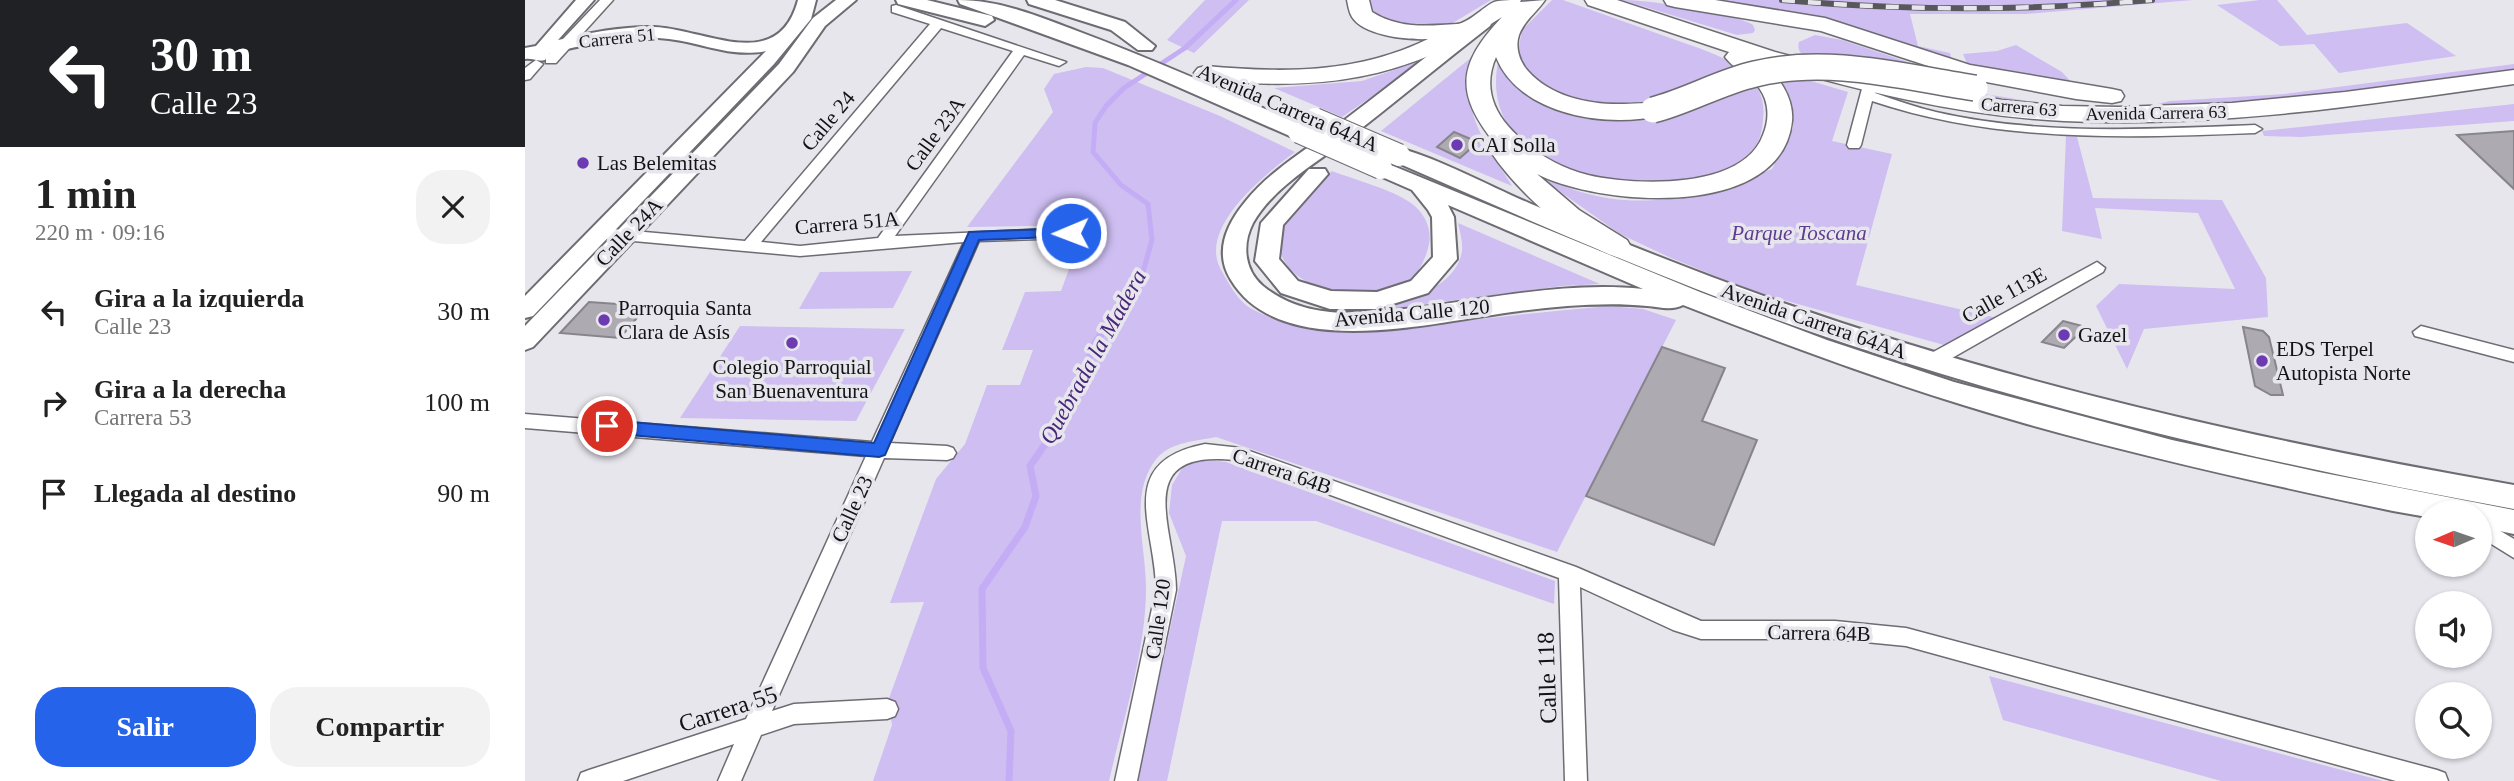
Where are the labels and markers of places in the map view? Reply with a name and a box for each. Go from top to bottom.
place label: CAI Solla [1471,133,1556,157]
marker: CAI Solla [1449,137,1465,153]
place label: Las Belemitas [597,151,717,175]
marker: Las Belemitas [575,155,591,171]
place label: Parroquia Santa Clara de Asís [618,296,752,344]
marker: Parroquia Santa Clara de Asís [596,312,612,328]
place label: Gazel [2078,323,2127,347]
marker: Gazel [2056,327,2072,343]
marker: Colegio Parroquial San Buenaventura [784,335,800,351]
place label: EDS Terpel Autopista Norte [2276,337,2411,385]
marker: EDS Terpel Autopista Norte [2254,353,2270,369]
place label: Colegio Parroquial San Buenaventura [712,355,872,403]
pin [577,396,637,456]

